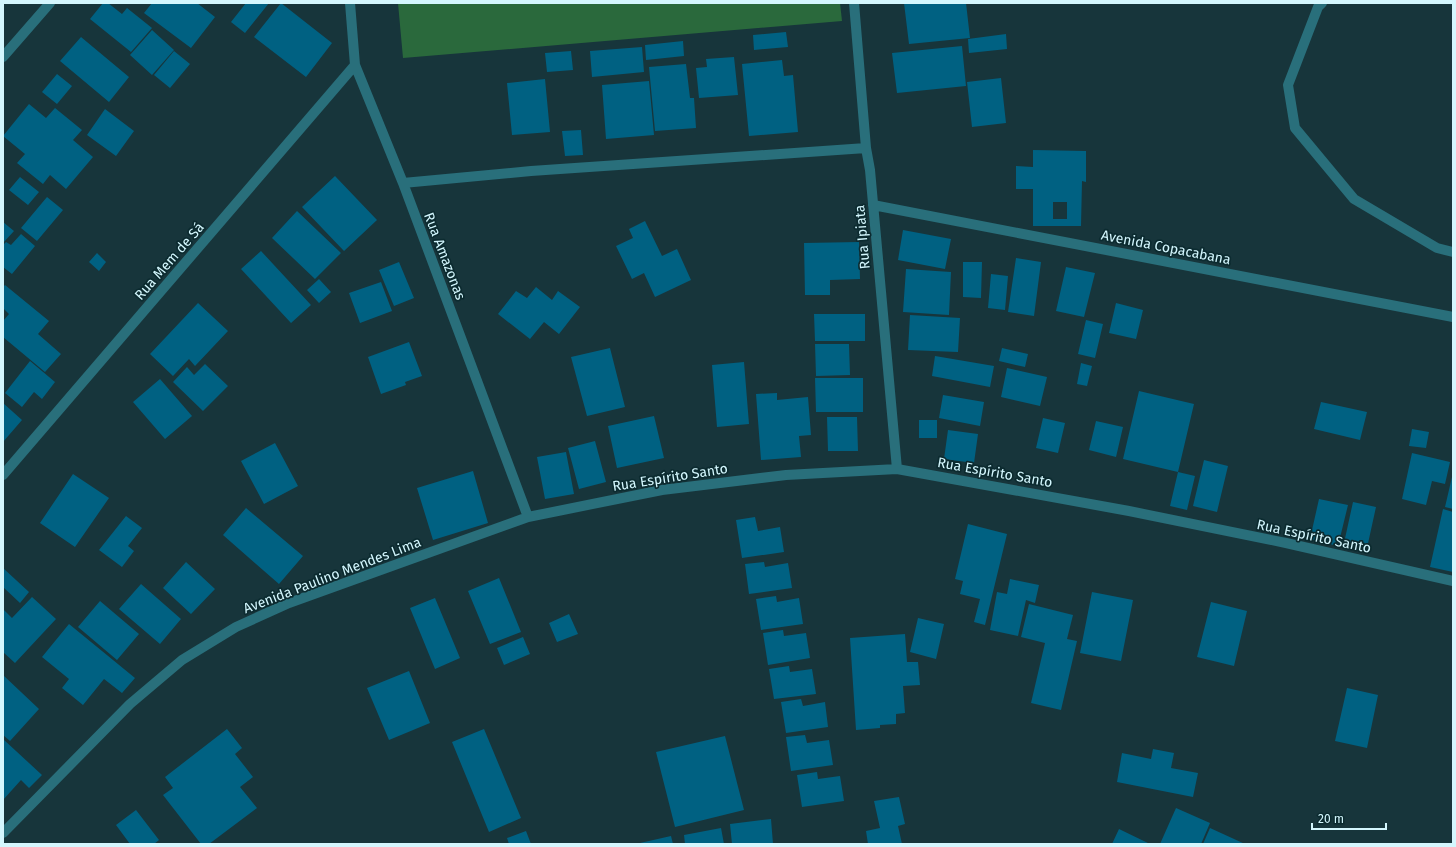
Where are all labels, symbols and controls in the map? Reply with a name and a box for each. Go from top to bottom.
street label: Rua Ipiata [851,204,874,270]
street label: Rua Amazonas [420,210,469,303]
street label: Rua Mem de Sá [131,219,208,304]
street label: Avenida Copacabana [1100,227,1232,268]
street label: Rua Espírito Santo [936,454,1054,491]
street label: Rua Espírito Santo [611,460,729,495]
street label: Rua Espírito Santo [1255,516,1373,557]
street label: Avenida Paulino Mendes Lima [241,534,424,617]
scale bar [1312,805,1386,831]
text: 20 m [1318,812,1344,826]

